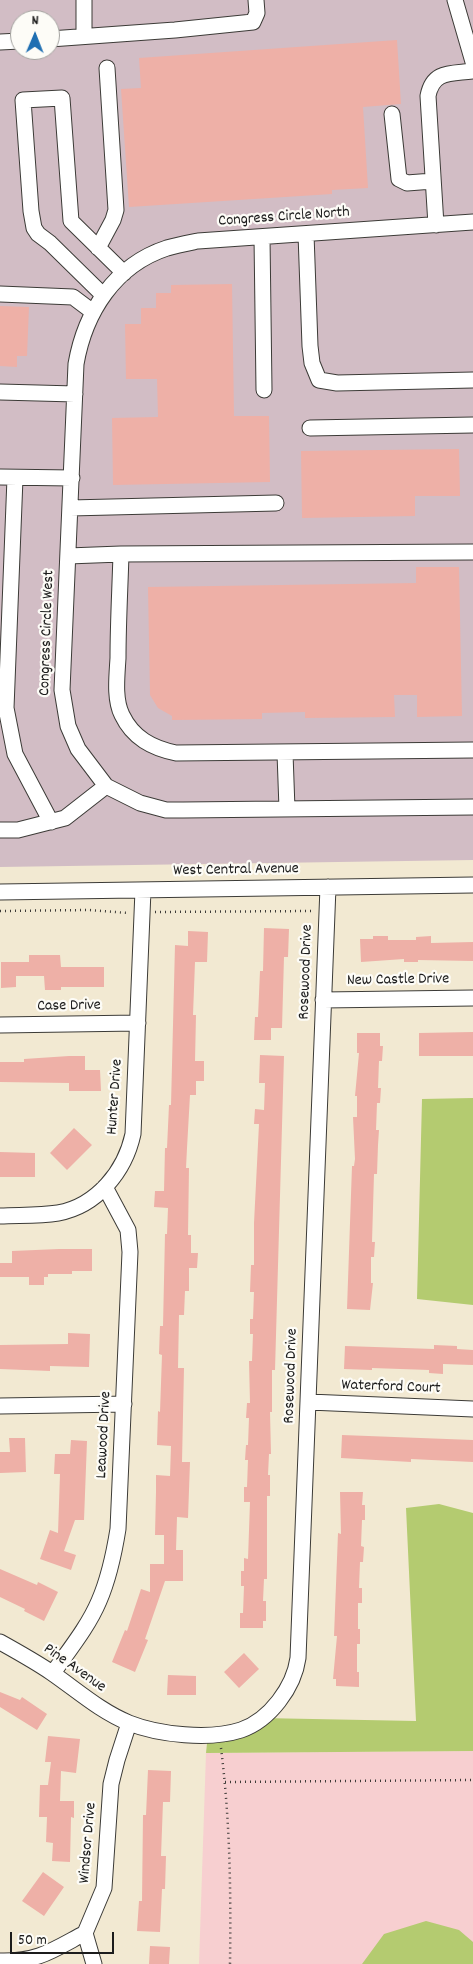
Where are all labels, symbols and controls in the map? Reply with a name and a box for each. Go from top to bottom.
north arrow [10,10,60,60]
text: N [32,11,39,31]
street label: Congress Circle North [218,204,350,232]
street label: Congress Circle West [36,570,60,696]
street label: West Central Avenue [173,860,299,882]
street label: Rosewood Drive [296,924,318,1020]
street label: New Castle Drive [347,971,449,991]
street label: Case Drive [37,997,101,1017]
street label: Hunter Drive [104,1058,128,1136]
street label: Rosewood Drive [281,1328,303,1424]
street label: Waterford Court [341,1377,441,1399]
street label: Leawood Drive [93,1391,117,1479]
street label: Pine Avenue [39,1640,109,1698]
street label: Windsor Drive [76,1802,102,1884]
scale bar [12,1922,116,1954]
text: 50 m [18,1930,47,1952]

